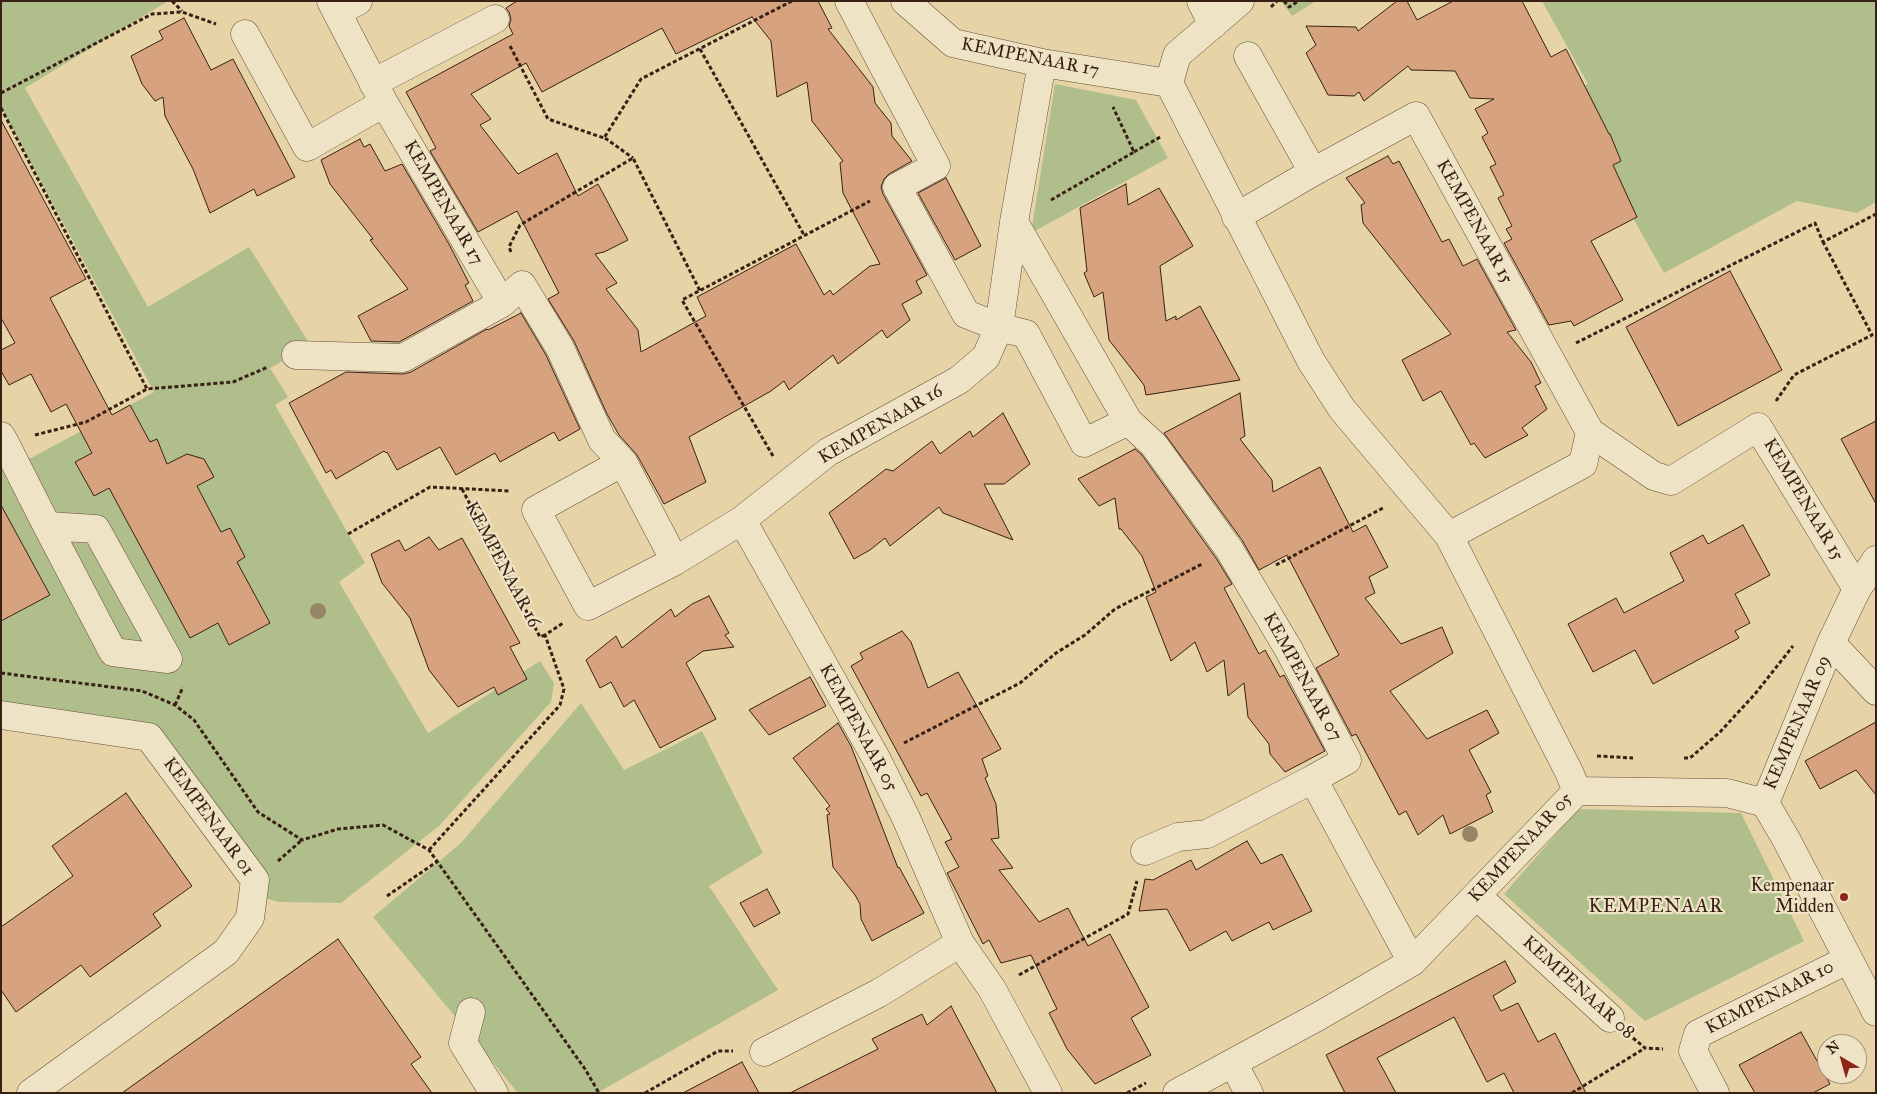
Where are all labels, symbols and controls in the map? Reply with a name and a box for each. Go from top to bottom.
street label: KEMPENAAR 17 [959,34,1101,82]
street label: KEMPENAAR 17 [399,137,487,269]
street label: KEMPENAAR 15 [1431,156,1517,288]
street label: KEMPENAAR 16 [815,381,947,469]
street label: KEMPENAAR 15 [1758,435,1848,565]
street label: KEMPENAAR 16 [460,498,544,632]
street label: KEMPENAAR 07 [1258,609,1346,745]
street label: KEMPENAAR 09 [1760,653,1836,793]
street label: KEMPENAAR 05 [814,661,902,795]
street label: KEMPENAAR 01 [158,754,258,880]
street label: KEMPENAAR 05 [1465,789,1577,907]
place label: Kempenaar Midden [1751,876,1834,919]
marker: Kempenaar Midden [1838,891,1850,903]
district label: KEMPENAAR [1587,896,1725,918]
street label: KEMPENAAR 08 [1517,932,1639,1044]
street label: KEMPENAAR 10 [1702,956,1838,1040]
north arrow [1817,1034,1867,1084]
text: N [1823,1037,1843,1058]

